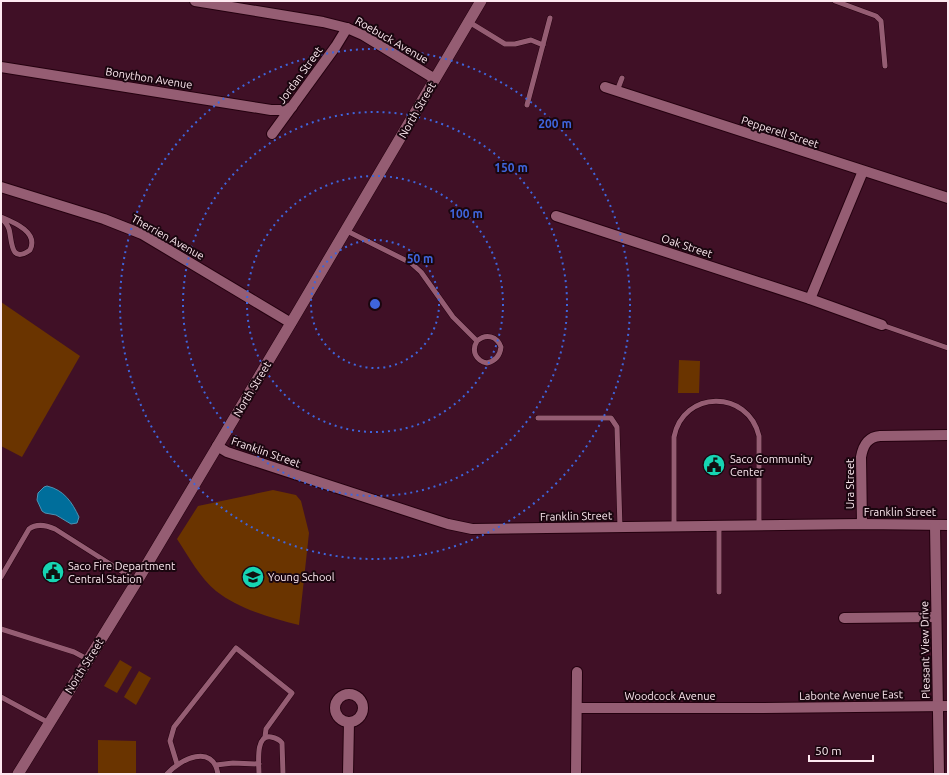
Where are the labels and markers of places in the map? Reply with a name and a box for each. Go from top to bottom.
centre of rings [368,297,382,311]
public building icon: Saco Community Center [701,452,727,478]
place label: Saco Community Center [730,453,813,478]
public building icon: Saco Fire Department Central Station [40,559,66,585]
place label: Saco Fire Department Central Station [68,560,176,585]
school or university icon: Young School [240,564,266,590]
place label: Young School [268,571,335,583]

